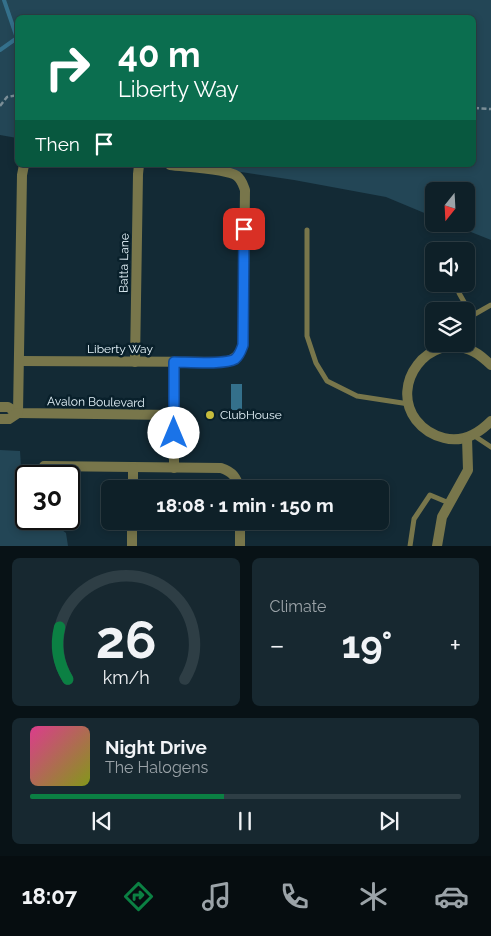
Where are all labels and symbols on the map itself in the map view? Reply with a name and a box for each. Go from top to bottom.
north arrow [425,182,475,232]
pin [223,208,265,250]
street label: Batta Lane [116,233,132,293]
street label: Liberty Way [87,342,153,356]
street label: Avalon Boulevard [47,394,145,410]
position arrow [147,406,199,458]
place label: ClubHouse [220,408,282,422]
marker: ClubHouse [204,409,216,421]
speed limit sign: 30 [15,465,80,530]

